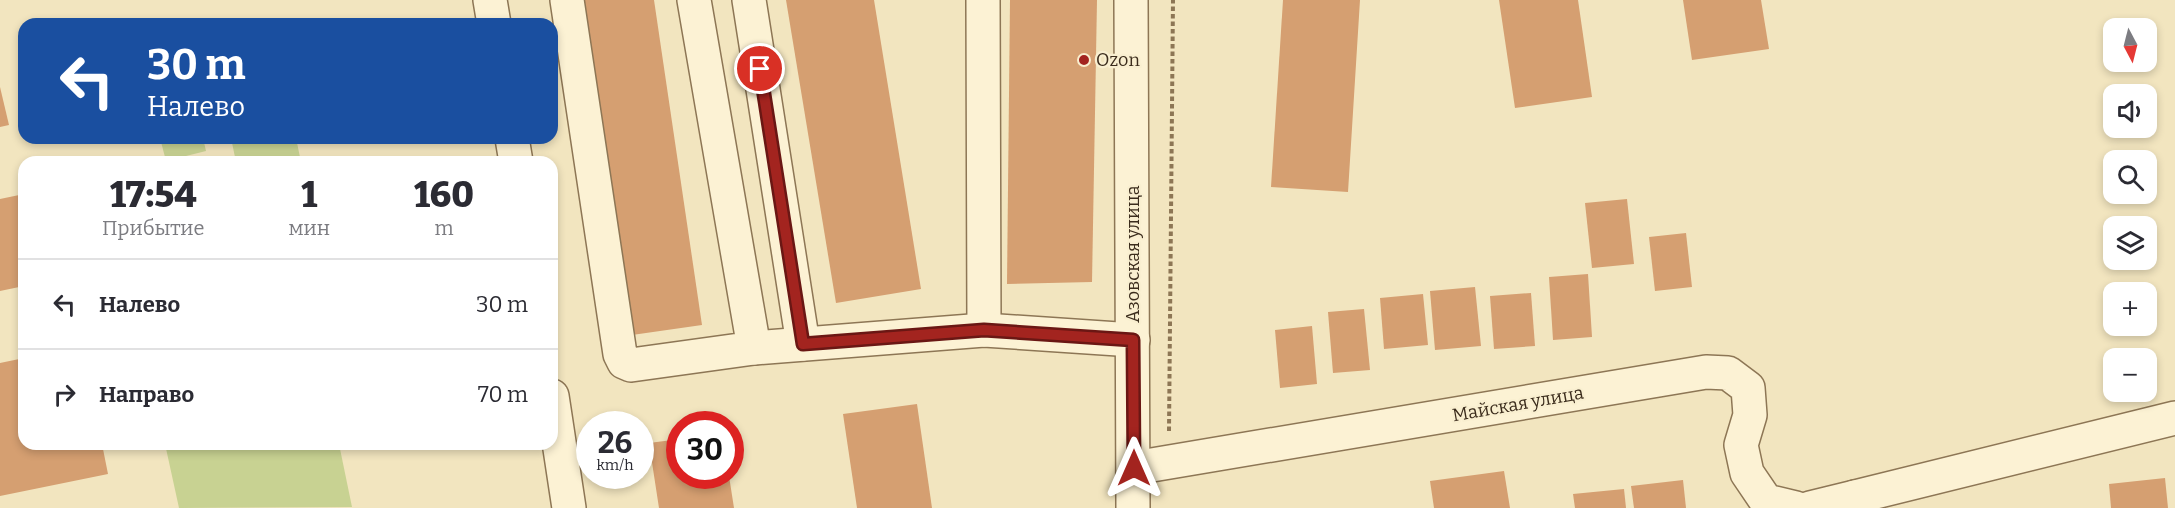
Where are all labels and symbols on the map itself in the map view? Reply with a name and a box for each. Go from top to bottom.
north arrow [2103,18,2157,72]
pin [734,43,785,94]
place label: Ozon [1096,49,1140,71]
marker: Ozon [1077,53,1091,67]
street label: Азовская улица [1122,185,1144,323]
street label: Майская улица [1451,382,1586,426]
speed limit sign: 30 [666,411,744,489]
position arrow [1102,436,1166,500]

